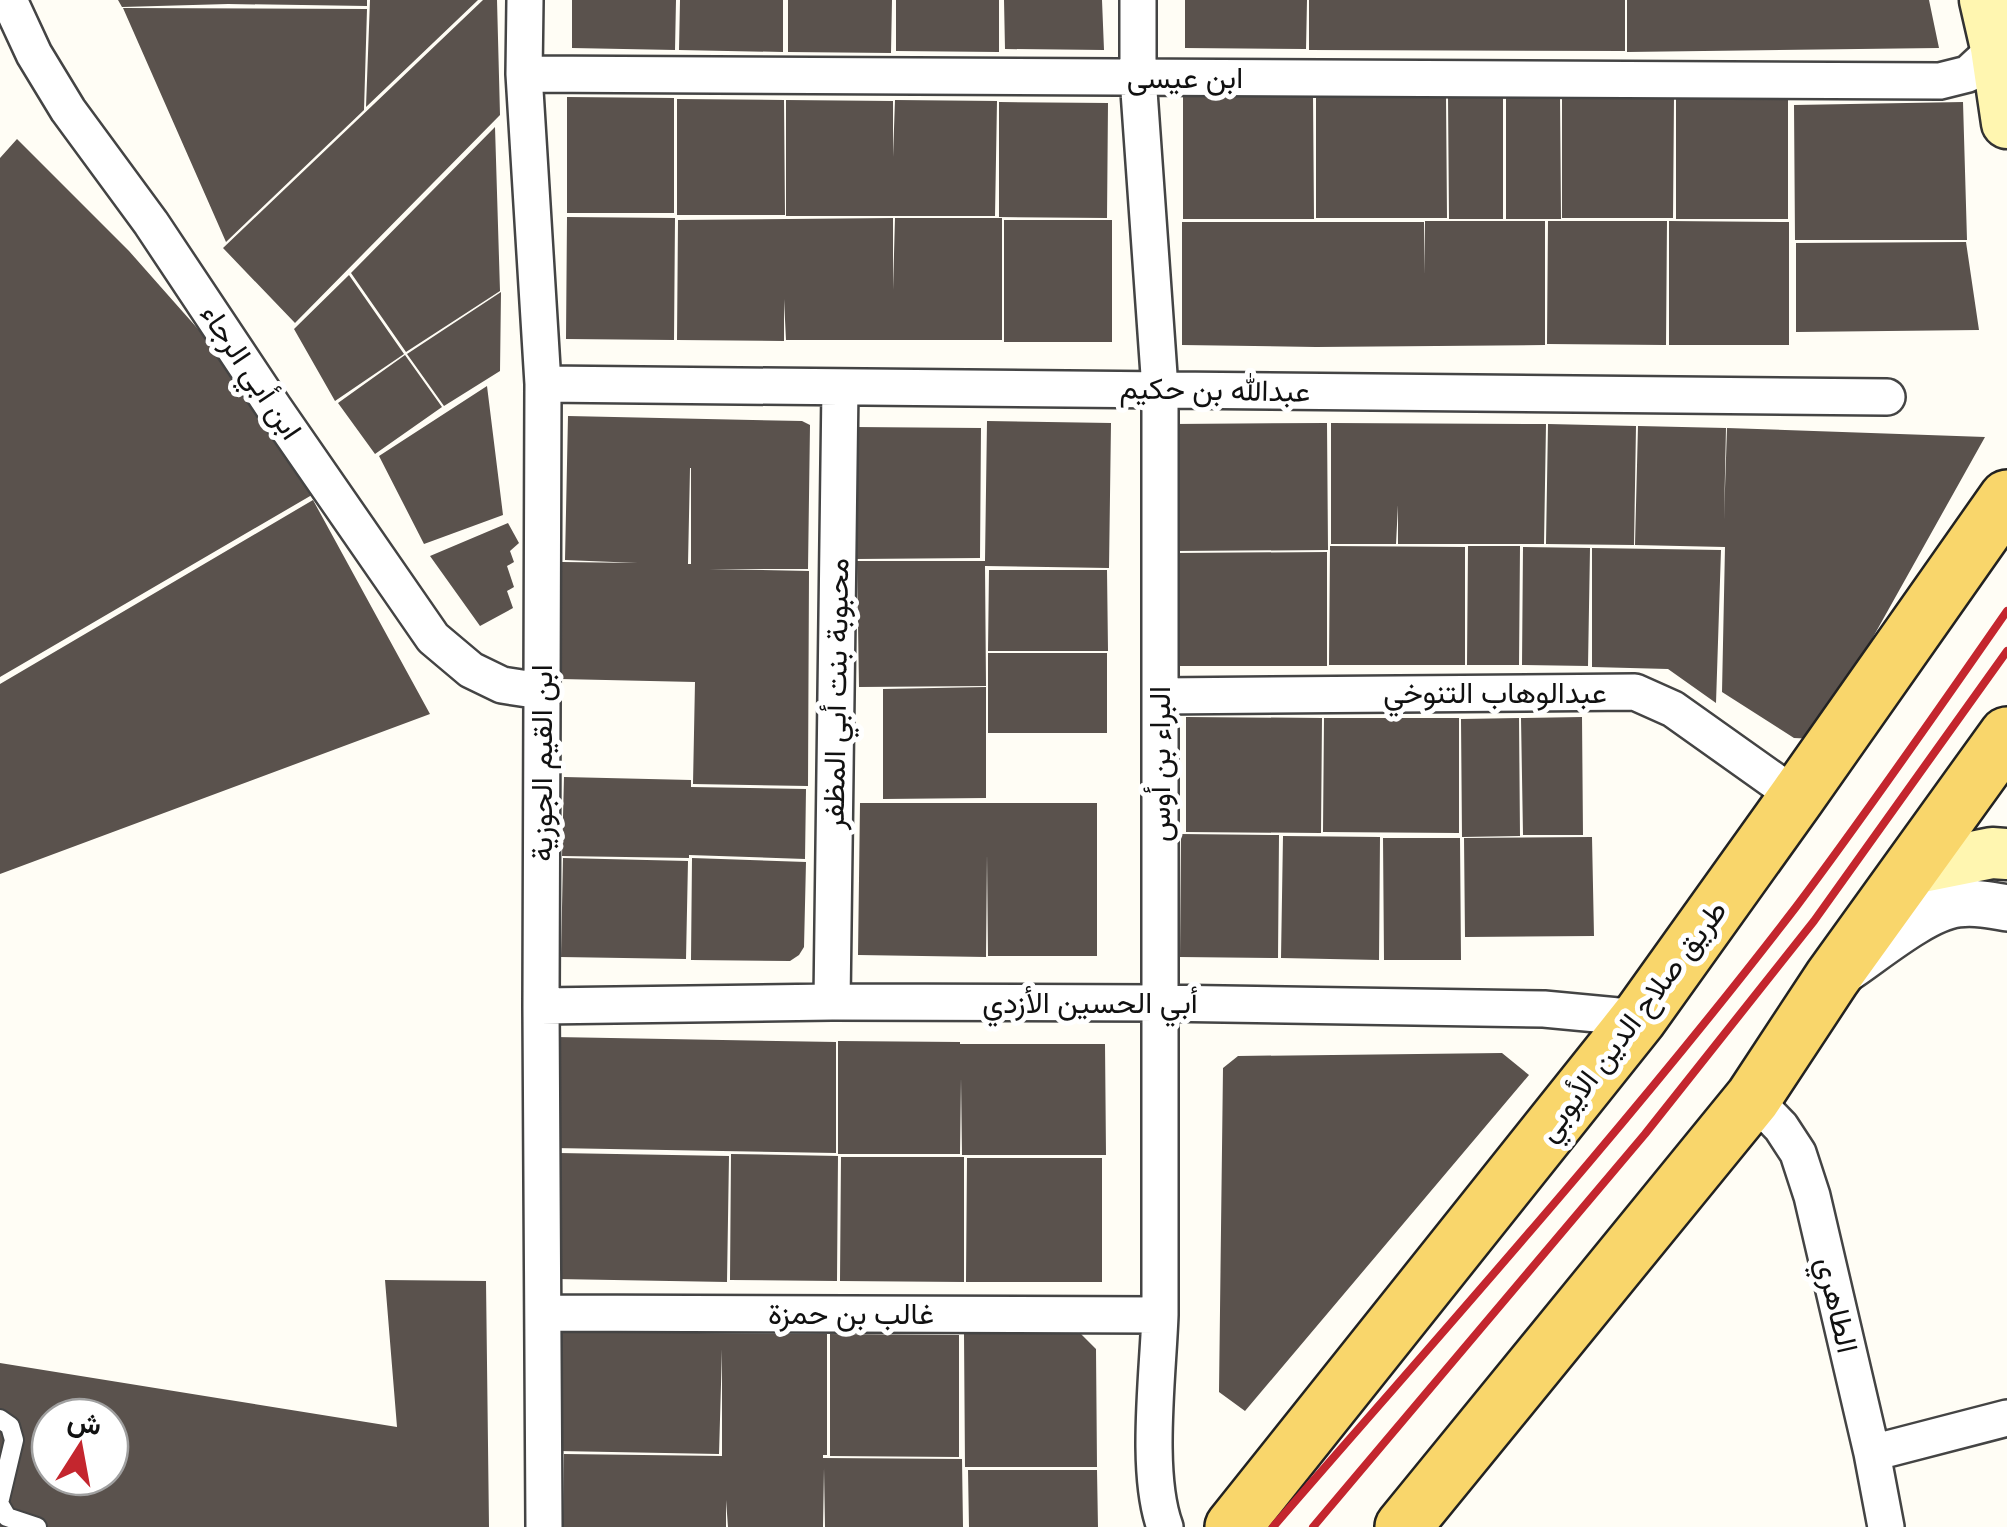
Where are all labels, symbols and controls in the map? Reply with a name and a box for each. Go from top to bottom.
street label: ابن عيسى [1127,60,1243,96]
street label: ابن أبي الرجاء [188,297,309,450]
street label: عبدالله بن حكيم [1119,370,1311,411]
street label: محبوبة بنت أبي المظفر [816,558,862,831]
street label: ابن القيم الجوزية [524,664,561,862]
street label: عبدالوهاب التنوخي [1383,675,1607,717]
street label: البراء بن أوس [1142,686,1178,842]
street label: طريق صلاح الدين الأيوبي [1530,893,1739,1152]
street label: أبي الحسين الأزدي [982,985,1198,1027]
street label: الطاهري [1803,1254,1865,1358]
street label: غالب بن حمزة [768,1296,934,1332]
north arrow [30,1397,130,1497]
text: ش [65,1404,104,1442]

